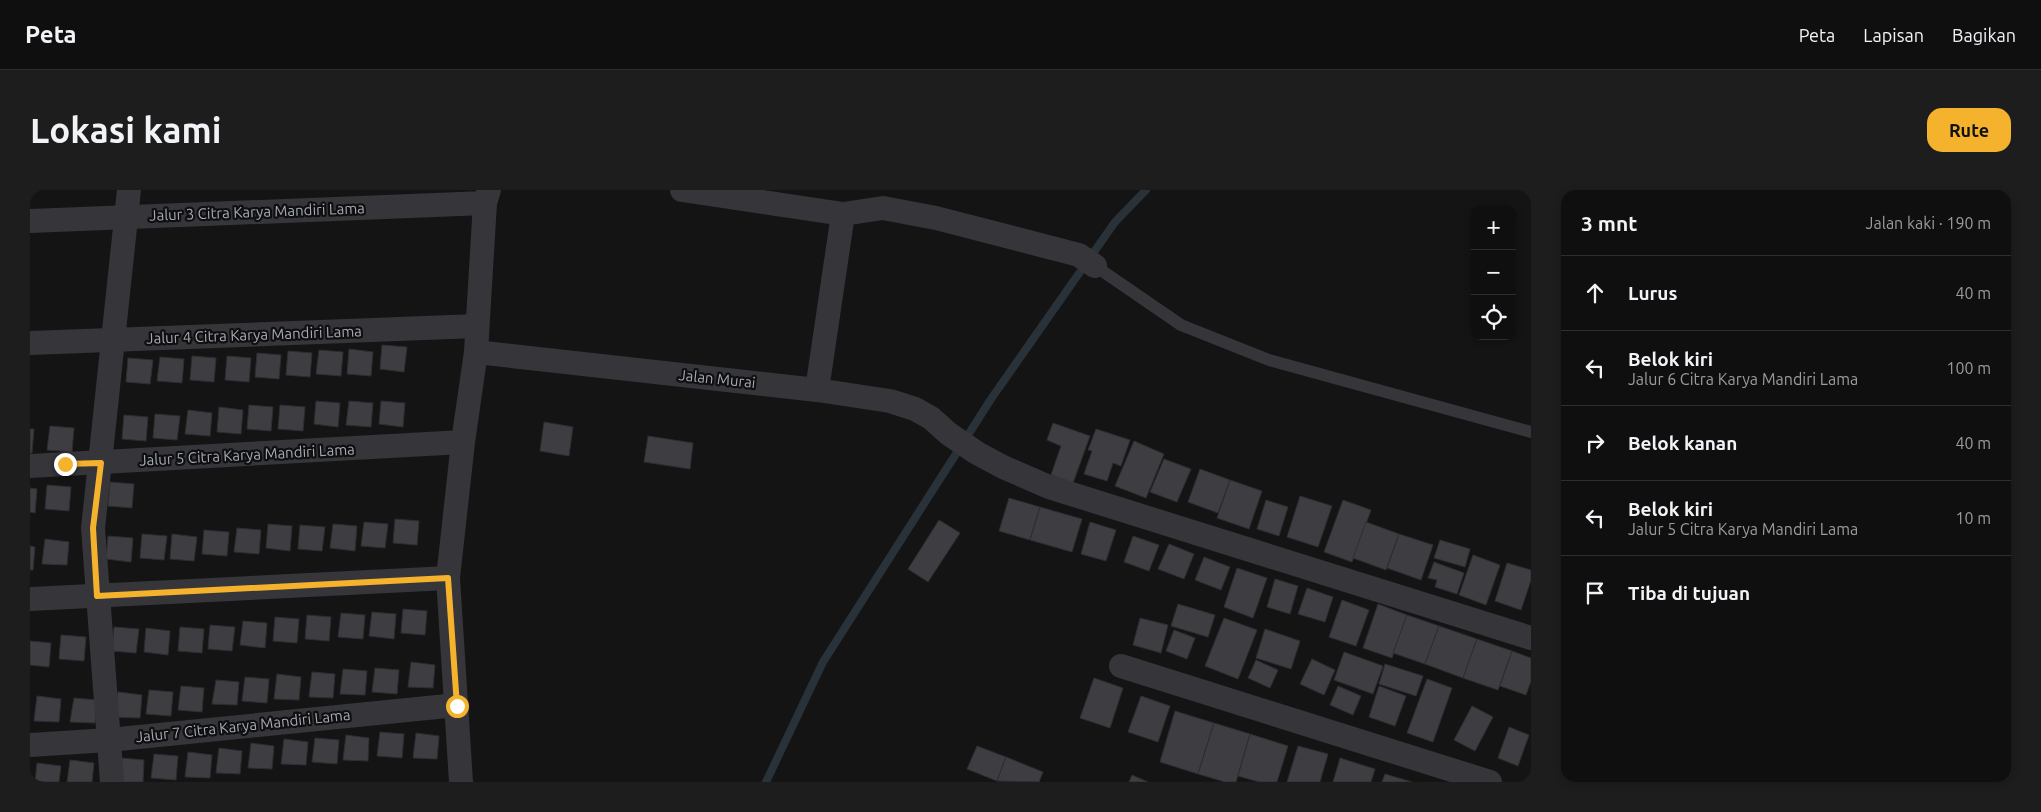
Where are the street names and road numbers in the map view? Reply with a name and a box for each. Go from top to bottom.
street label: Jalur 3 Citra Karya Mandiri Lama [149,199,365,224]
street label: Jalur 4 Citra Karya Mandiri Lama [146,322,362,347]
street label: Jalan Murai [678,366,756,391]
street label: Jalur 5 Citra Karya Mandiri Lama [139,440,355,469]
street label: Jalur 7 Citra Karya Mandiri Lama [135,706,351,745]

